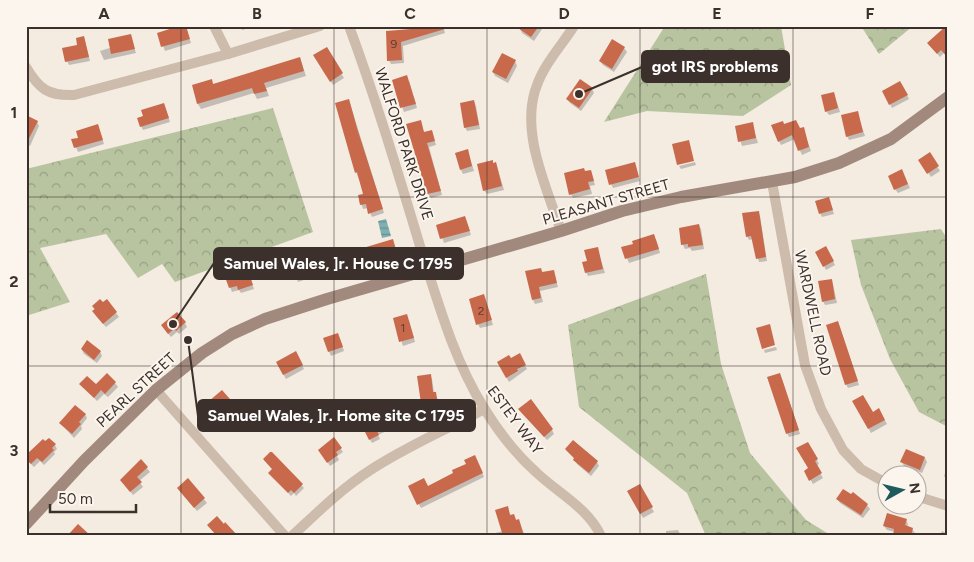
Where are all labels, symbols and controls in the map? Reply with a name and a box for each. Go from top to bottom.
text: A [98,4,110,23]
text: B [252,4,262,23]
text: C [404,4,416,23]
text: D [558,4,570,23]
text: E [712,4,722,23]
text: F [866,4,875,23]
house number: 9 [391,37,398,51]
callout: got IRS problems [642,51,789,82]
text: got IRS problems [652,57,779,76]
street label: WALFORD PARK DRIVE [371,66,437,222]
text: 1 [11,103,17,122]
street label: PLEASANT STREET [540,175,672,229]
callout: Samuel Wales, ]r. House C 1795 [214,248,463,279]
street label: WARDWELL ROAD [791,249,835,377]
text: Samuel Wales, ]r. House C 1795 [223,254,453,273]
text: 2 [9,272,19,291]
house number: 2 [478,304,484,318]
house number: 1 [401,321,405,335]
street label: PEARL STREET [93,348,180,431]
street label: ESTEY WAY [483,382,547,458]
callout: Samuel Wales, ]r. Home site C 1795 [198,400,475,431]
text: Samuel Wales, ]r. Home site C 1795 [207,406,465,425]
text: 3 [10,441,19,460]
north arrow [876,464,926,514]
scale bar [50,482,136,514]
text: N [905,482,924,495]
text: 50 m [58,490,93,508]

